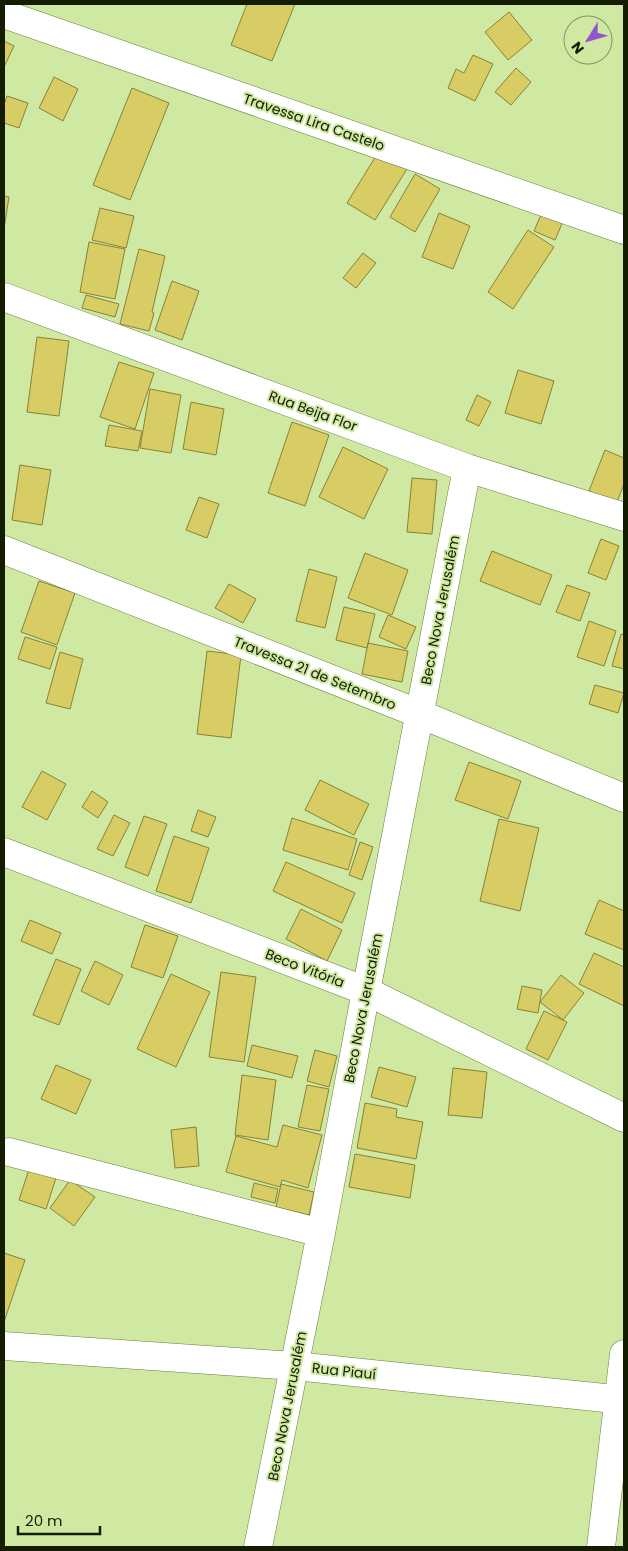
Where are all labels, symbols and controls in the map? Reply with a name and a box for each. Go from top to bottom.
north arrow [563,15,613,65]
text: N [566,38,589,58]
street label: Travessa Lira Castelo [241,88,387,156]
street label: Rua Beija Flor [266,386,360,436]
street label: Beco Nova Jerusalém [416,534,464,686]
street label: Travessa 21 de Setembro [231,631,399,715]
street label: Beco Nova Jerusalém [339,932,387,1084]
street label: Beco Vitória [262,944,348,992]
street label: Beco Nova Jerusalém [263,1330,311,1482]
street label: Rua Piauí [311,1358,377,1384]
scale bar [18,1504,100,1536]
text: 20 m [25,1510,63,1531]

